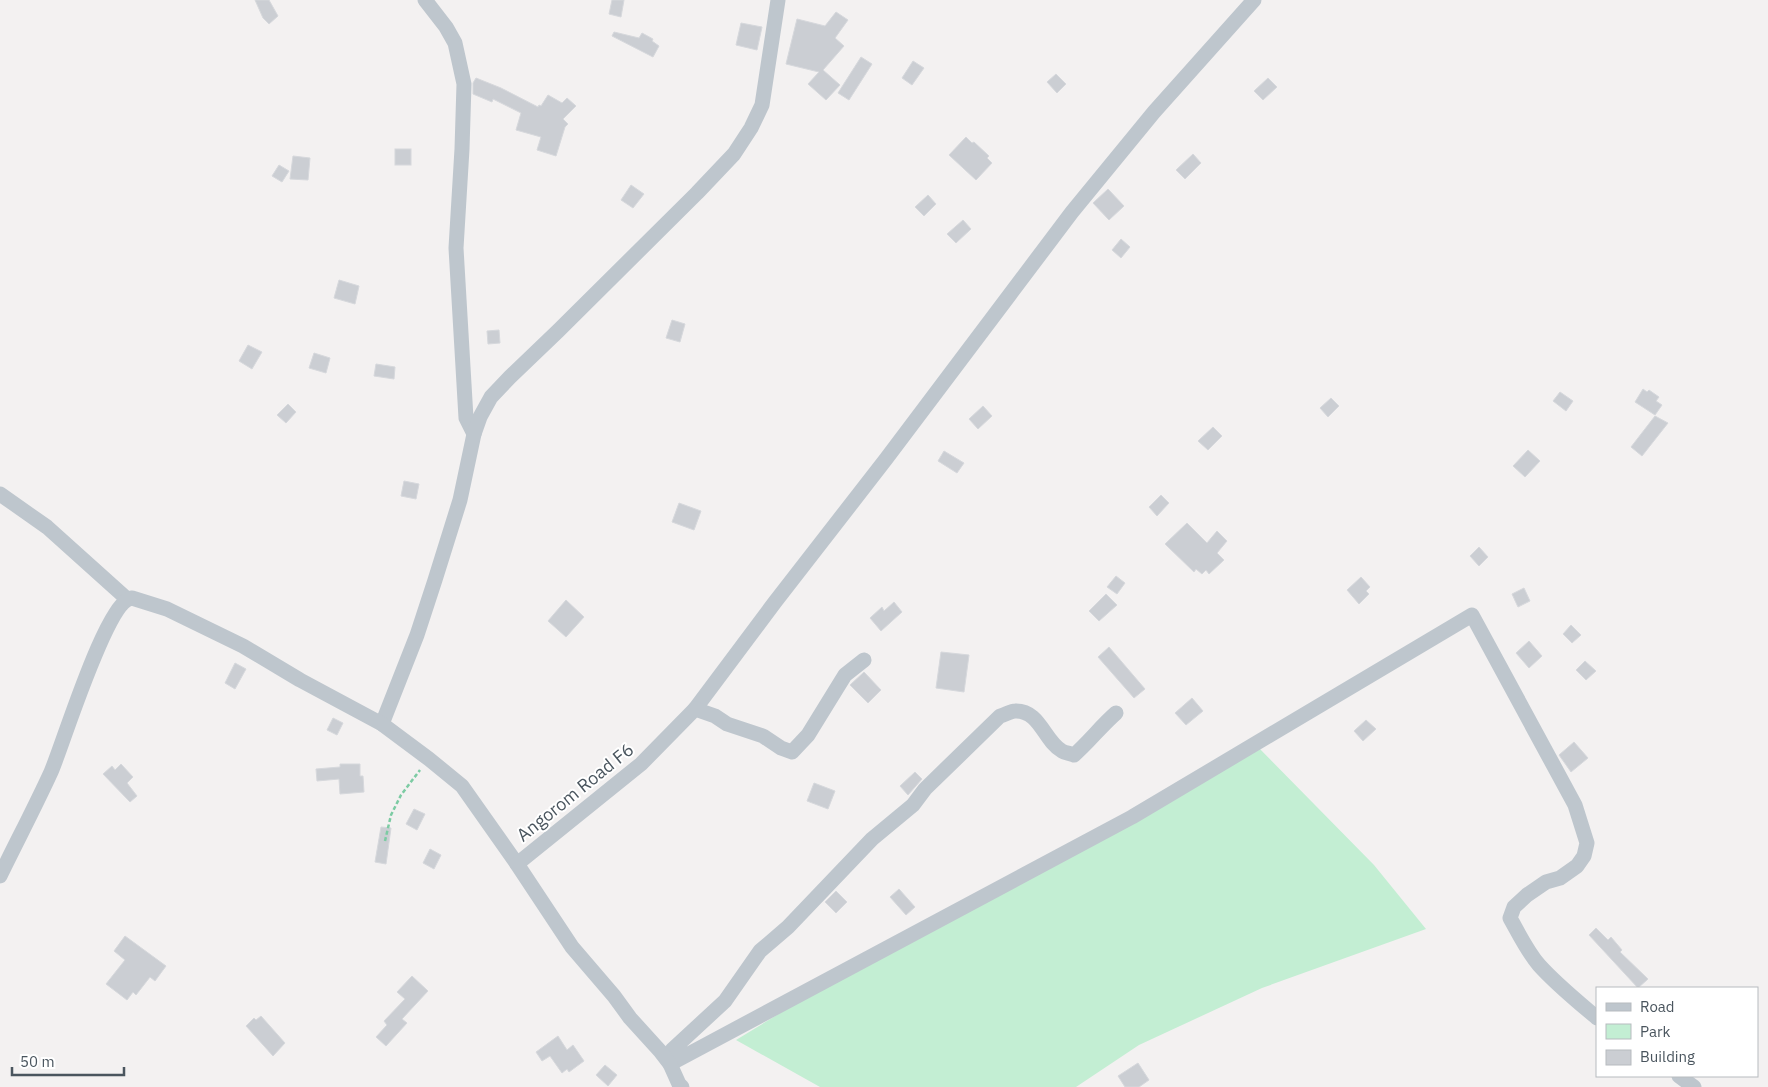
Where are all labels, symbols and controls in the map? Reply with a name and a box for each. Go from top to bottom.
street label: Angorom Road F6 [512,738,638,846]
legend [1596,987,1758,1077]
text: Road [1640,997,1675,1016]
text: Park [1640,1022,1670,1041]
scale bar [12,1044,125,1076]
text: Building [1640,1047,1695,1066]
text: 50 m [20,1052,55,1071]

